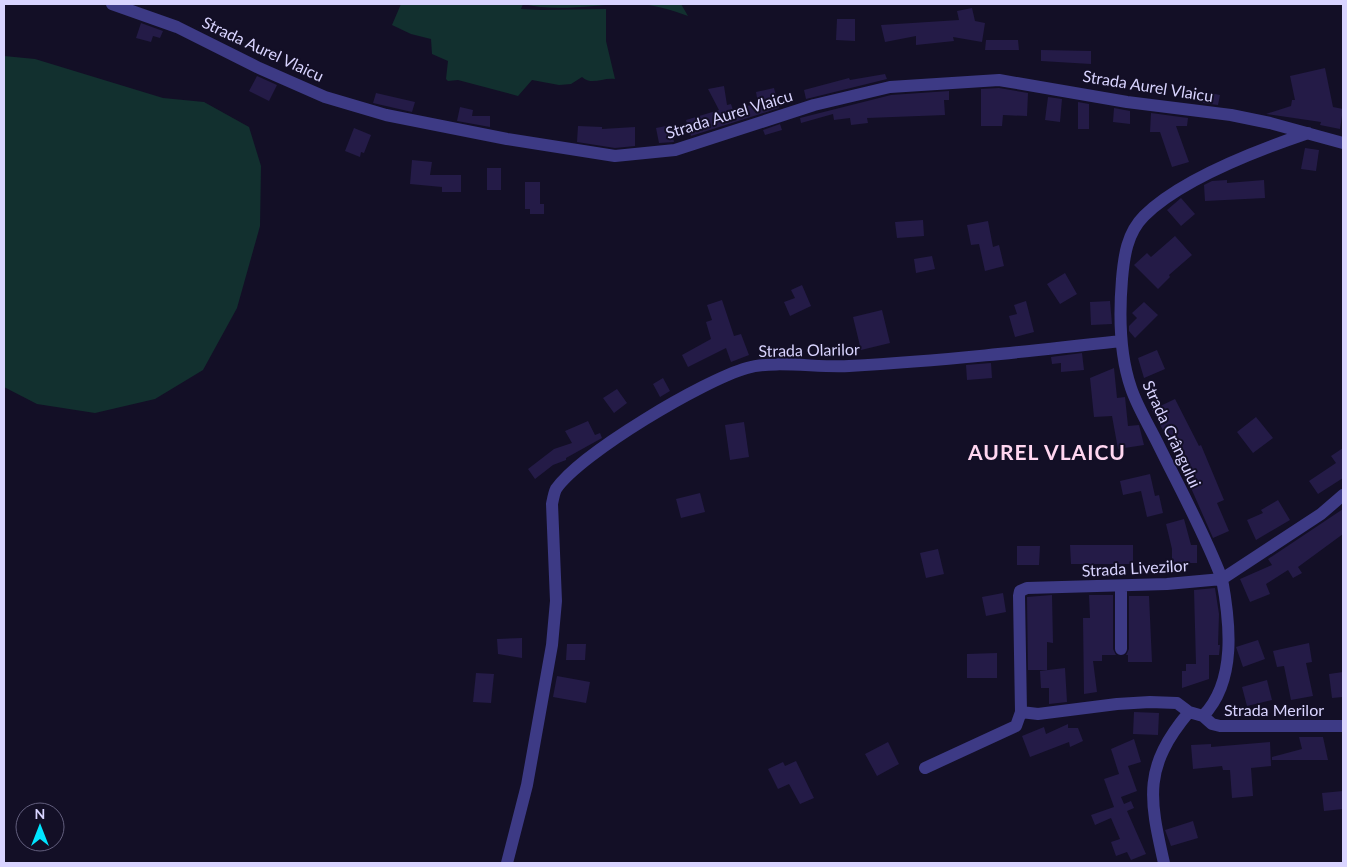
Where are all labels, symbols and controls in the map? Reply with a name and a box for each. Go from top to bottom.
street label: Strada Aurel Vlaicu [199,12,327,85]
street label: Strada Aurel Vlaicu [1081,66,1215,105]
street label: Strada Aurel Vlaicu [663,85,795,142]
street label: Strada Olarilor [758,339,860,360]
street label: Strada Crângului [1139,377,1206,490]
district label: AUREL VLAICU [967,439,1126,464]
street label: Strada Livezilor [1081,555,1189,580]
street label: Strada Merilor [1224,700,1324,719]
north arrow [15,802,65,852]
text: N [35,805,45,822]

